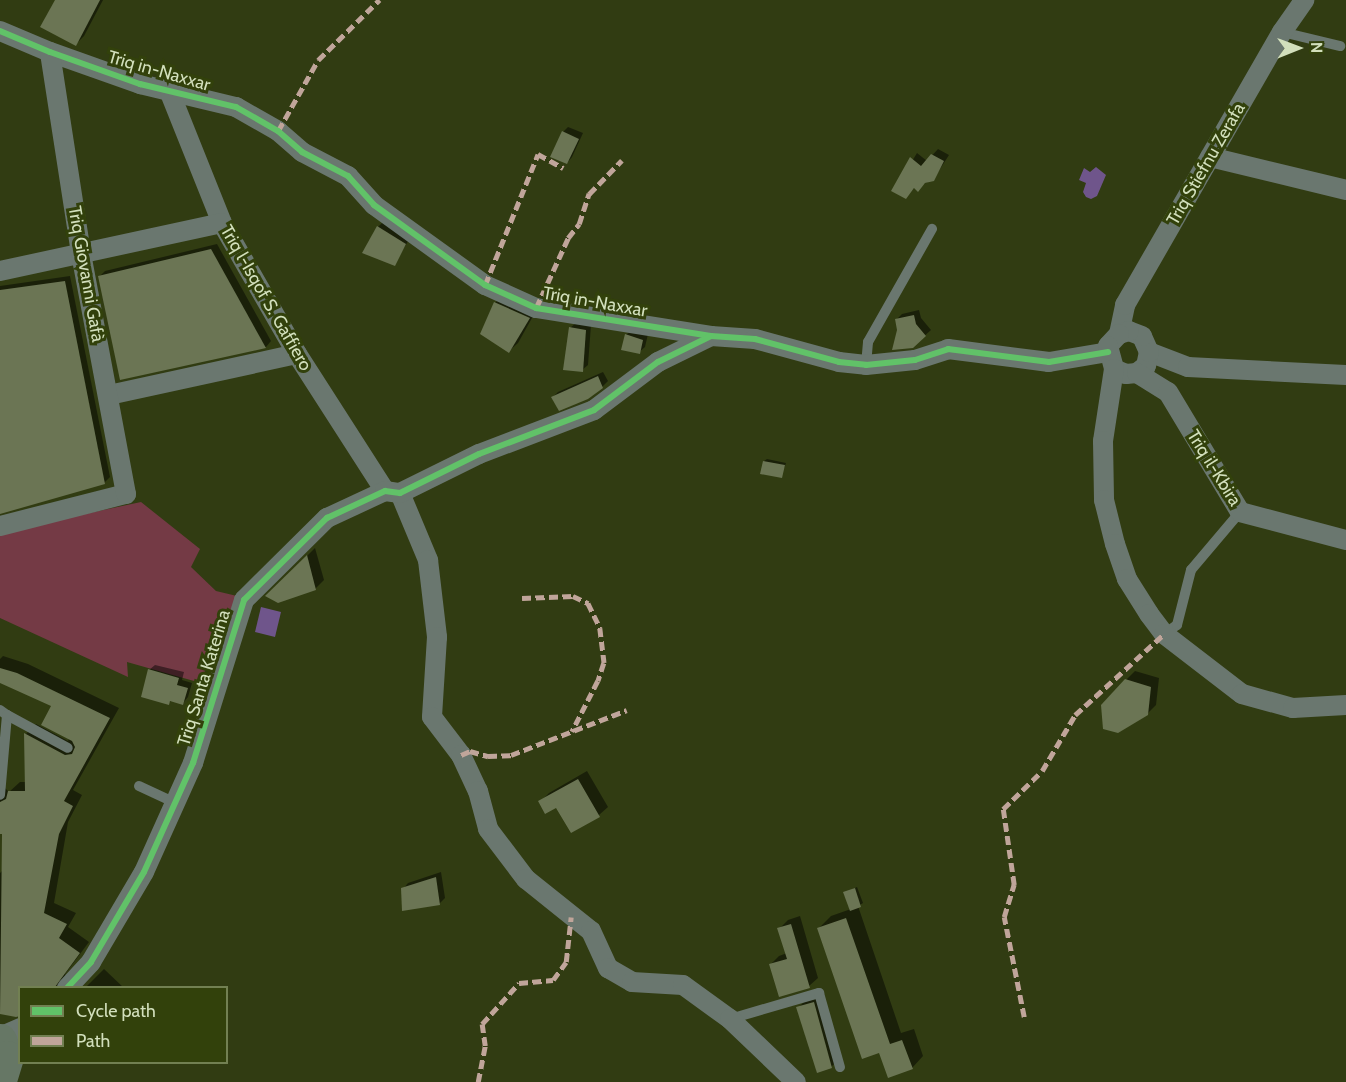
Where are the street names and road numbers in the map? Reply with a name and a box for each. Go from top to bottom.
street label: Triq in-Naxxar [105,46,213,96]
street label: Triq Stiefnu Zerafa [1162,99,1250,229]
street label: Triq Giovanni Gafà [63,204,109,344]
street label: Triq l-Isqof S. Gaffiero [216,221,316,375]
street label: Triq in-Naxxar [541,282,649,322]
street label: Triq il-Kbira [1182,426,1246,510]
street label: Triq Santa Katerina [173,607,235,749]

